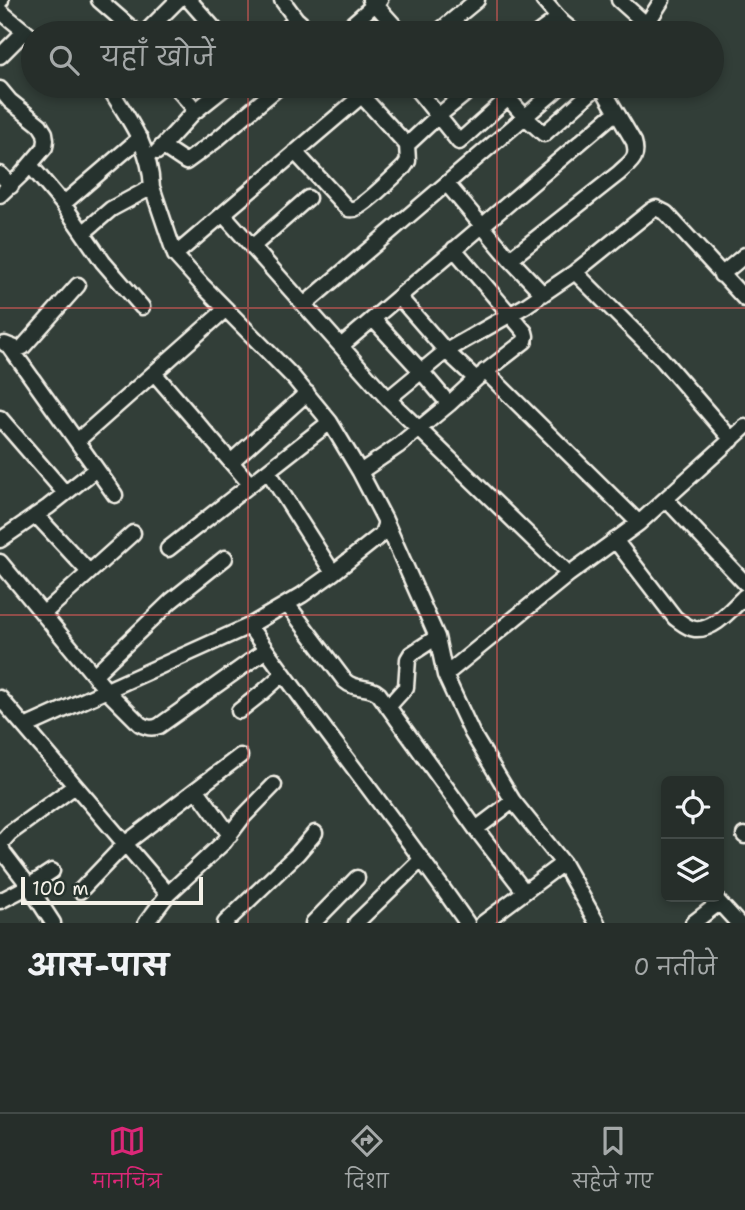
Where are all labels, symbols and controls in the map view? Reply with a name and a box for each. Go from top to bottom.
search box [21,21,724,98]
text: यहाँ खोजें [101,39,215,74]
icon: search [45,41,83,79]
map controls [661,776,724,902]
button: locate [661,776,724,839]
button: layers [661,839,724,902]
scale bar [21,874,203,906]
text: 100 m [32,876,89,901]
text: आस-पास [28,945,169,986]
text: 0 नतीजे [633,952,717,982]
tab: मानचित्र [92,1122,162,1202]
tab: दिशा [346,1122,389,1202]
tab: सहेजे गए [573,1122,653,1202]

